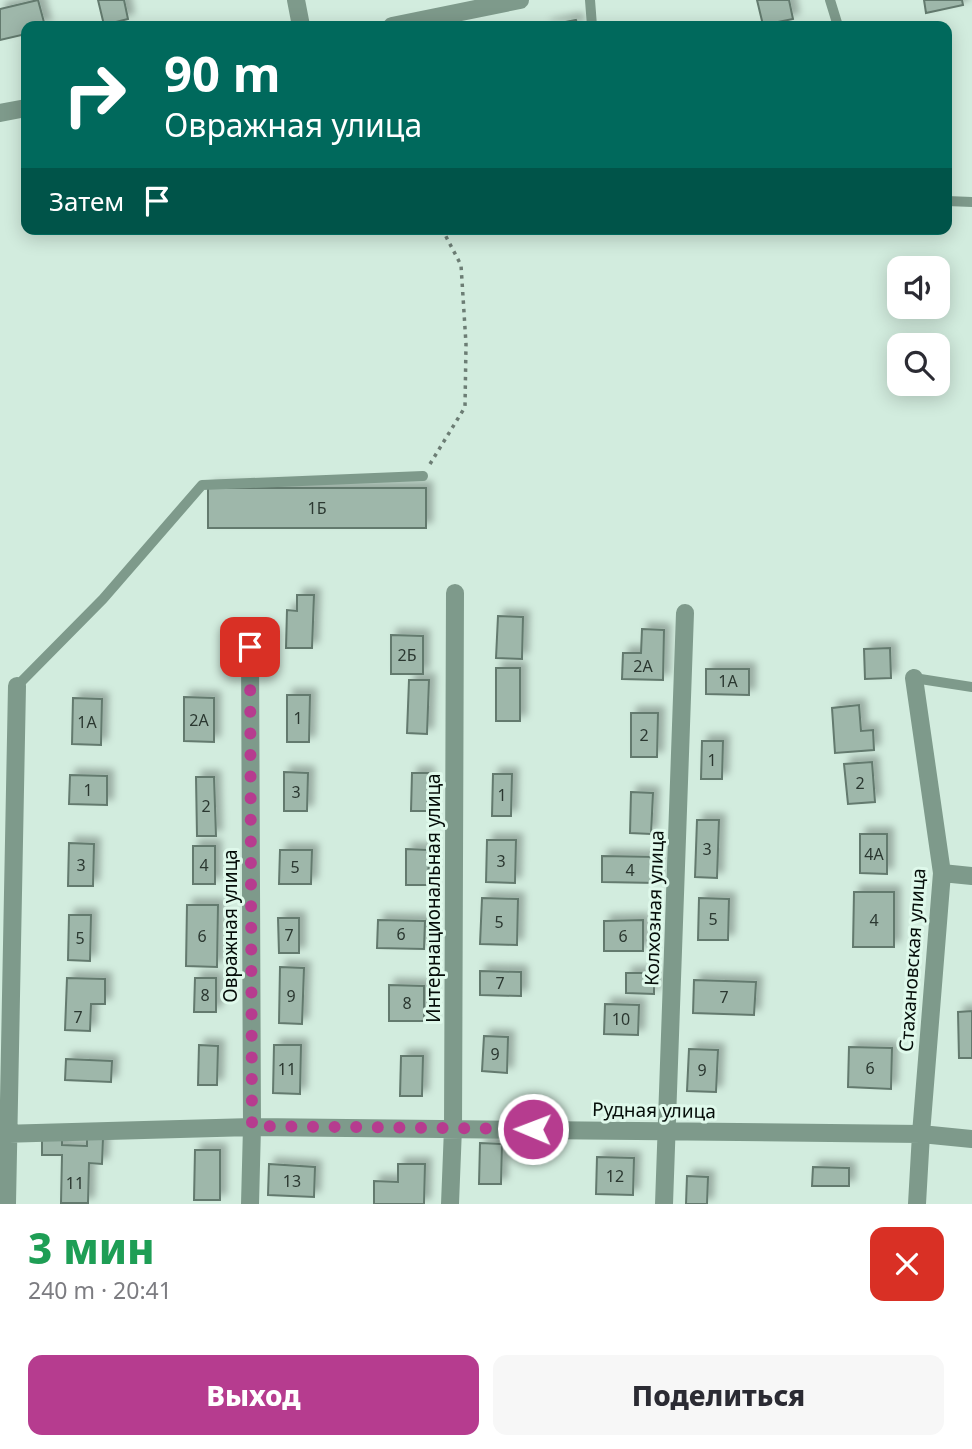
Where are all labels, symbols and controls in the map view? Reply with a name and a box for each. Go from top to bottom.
text: 90 m [164,40,281,106]
icon: right [49,49,140,140]
text: Овражная улица [164,103,422,146]
icon: arrive [138,182,176,220]
text: Затем [49,183,124,219]
map controls [887,256,950,396]
button: sound [887,256,950,319]
button: search [887,333,950,396]
house number: 1Б [308,497,327,519]
pin [220,617,280,677]
icon: arrive [231,628,269,666]
house number: 2Б [398,644,417,666]
house number: 2А [633,655,653,677]
house number: 1А [718,670,738,692]
house number: 1 [293,707,303,729]
house number: 2А [189,709,209,731]
house number: 1А [77,711,97,733]
house number: 2 [639,724,649,746]
house number: 1 [707,749,717,771]
house number: 2 [855,772,865,794]
street label: Интернациональная улица [420,773,446,1023]
house number: 1 [83,779,93,801]
house number: 3 [291,781,301,803]
house number: 1 [497,784,507,806]
house number: 2 [201,795,211,817]
street label: Колхозная улица [638,830,670,986]
house number: 3 [702,838,712,860]
house number: 4А [864,843,884,865]
street label: Овражная улица [217,849,243,1003]
house number: 3 [496,850,506,872]
house number: 3 [76,854,86,876]
house number: 4 [199,854,209,876]
house number: 5 [290,856,300,878]
house number: 4 [625,859,635,881]
street label: Стахановская улица [893,867,931,1053]
house number: 5 [708,908,718,930]
house number: 4 [869,909,879,931]
house number: 5 [494,911,504,933]
house number: 6 [396,923,406,945]
house number: 7 [284,924,294,946]
house number: 6 [197,925,207,947]
house number: 6 [618,925,628,947]
house number: 5 [75,927,85,949]
house number: 7 [495,972,505,994]
house number: 8 [200,984,210,1006]
house number: 9 [286,985,296,1007]
house number: 7 [719,986,729,1008]
house number: 8 [402,992,412,1014]
house number: 7 [73,1006,83,1028]
house number: 10 [612,1008,630,1030]
house number: 9 [490,1043,500,1065]
house number: 6 [865,1057,875,1079]
house number: 11 [278,1058,296,1080]
house number: 9 [697,1059,707,1081]
position arrow [496,1092,570,1166]
street label: Рудная улица [592,1096,716,1124]
house number: 12 [606,1165,624,1187]
house number: 13 [283,1170,301,1192]
house number: 11 [66,1172,84,1194]
text: 3 мин [28,1219,155,1276]
button: close [870,1227,944,1301]
text: 240 m · 20:41 [28,1274,172,1306]
button: Выход [28,1355,479,1435]
button: Поделиться [493,1355,944,1435]

